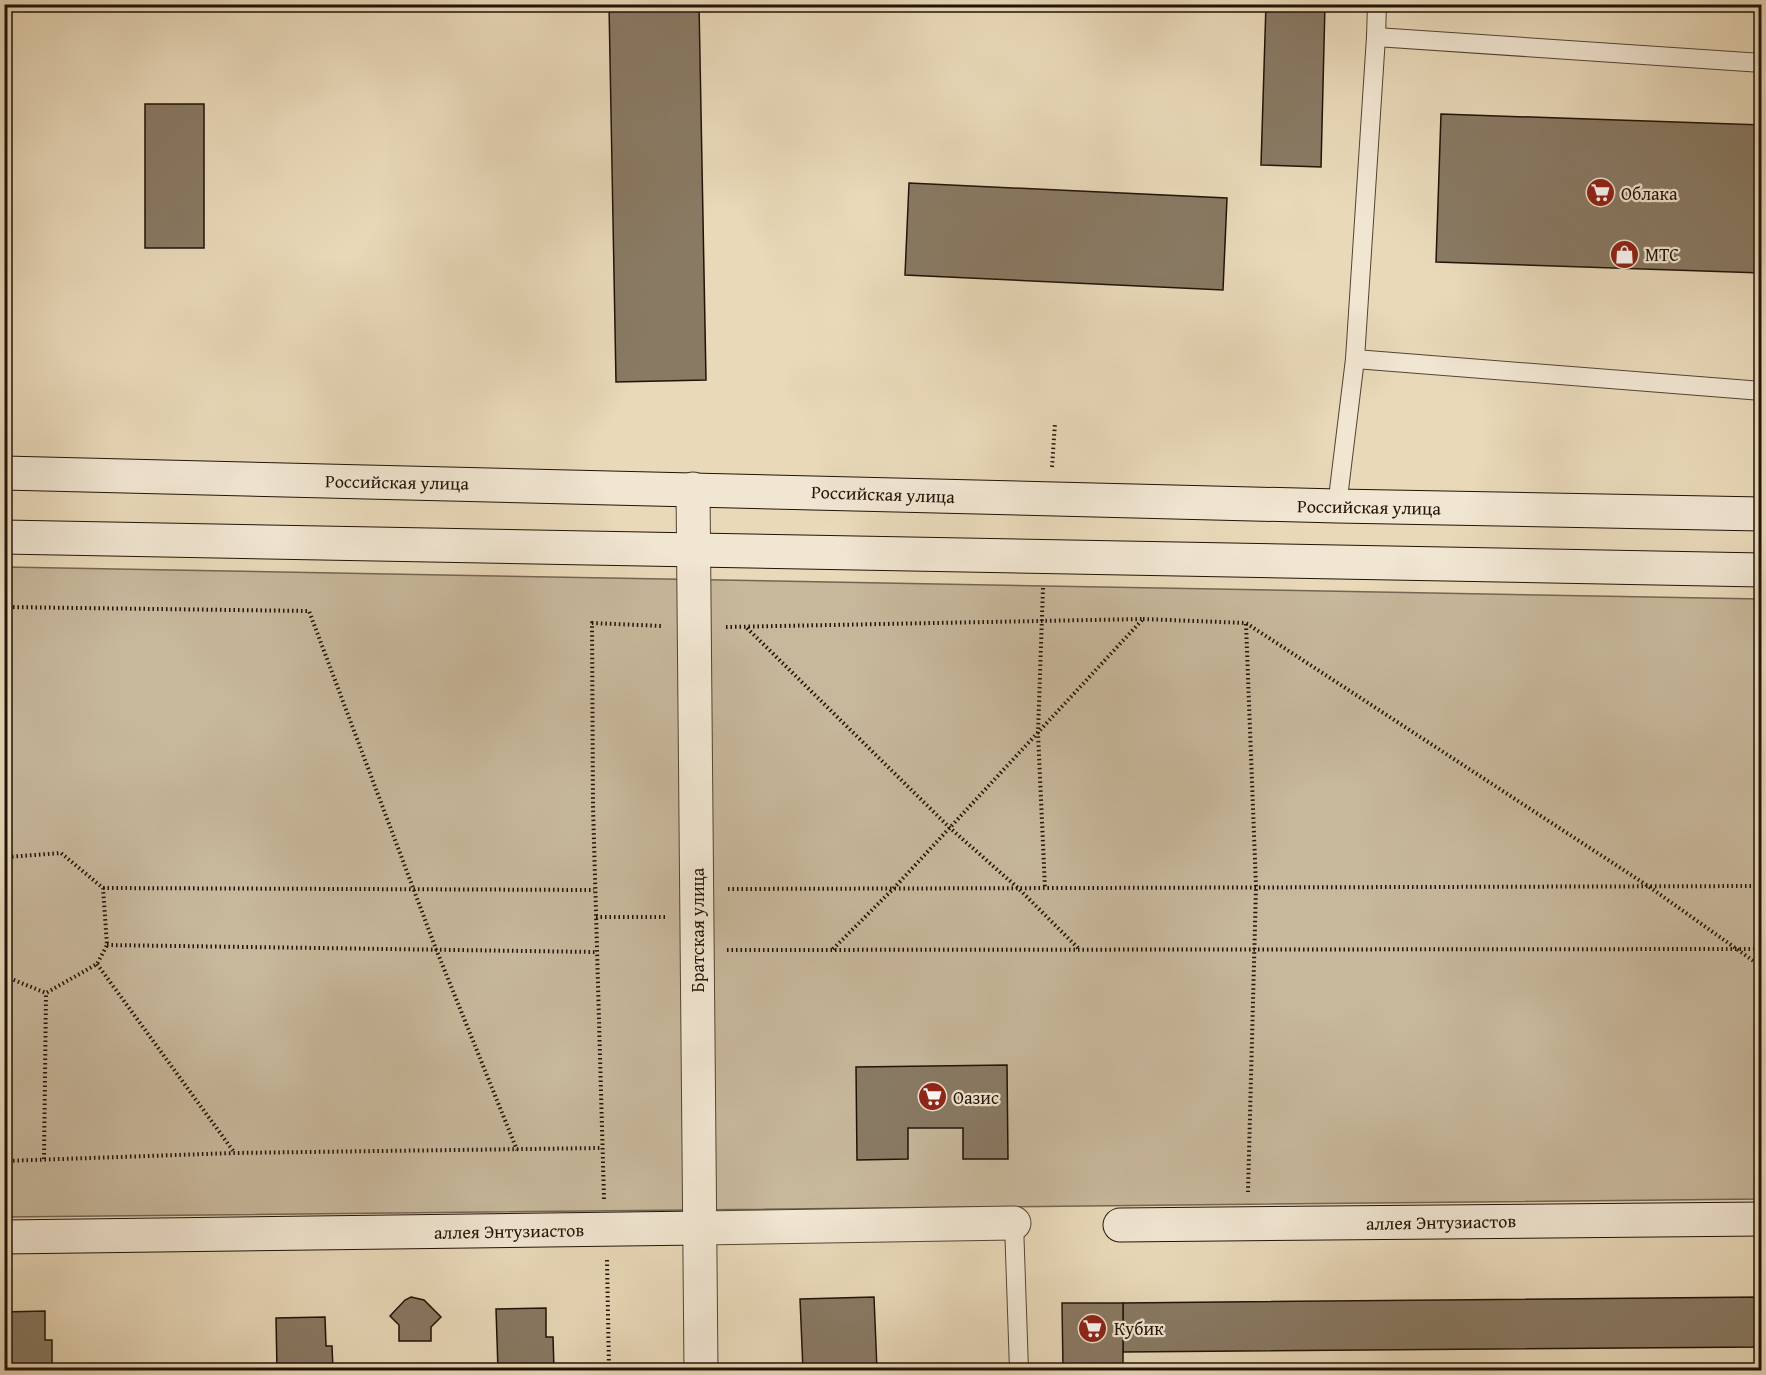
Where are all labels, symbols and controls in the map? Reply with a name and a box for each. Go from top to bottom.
supermarket icon: Облака [1584,177,1616,209]
place label: Облака [1621,180,1678,207]
shop icon: МТС [1608,238,1640,270]
place label: МТС [1645,241,1679,268]
street label: Российская улица [325,467,470,497]
street label: Российская улица [811,478,956,510]
street label: Российская улица [1297,492,1442,522]
street label: Братская улица [684,867,711,992]
supermarket icon: Оазис [916,1081,948,1113]
place label: Оазис [953,1084,999,1111]
street label: аллея Энтузиастов [1366,1207,1517,1237]
street label: аллея Энтузиастов [434,1216,585,1246]
supermarket icon: Кубик [1077,1312,1109,1344]
place label: Кубик [1114,1315,1164,1342]

